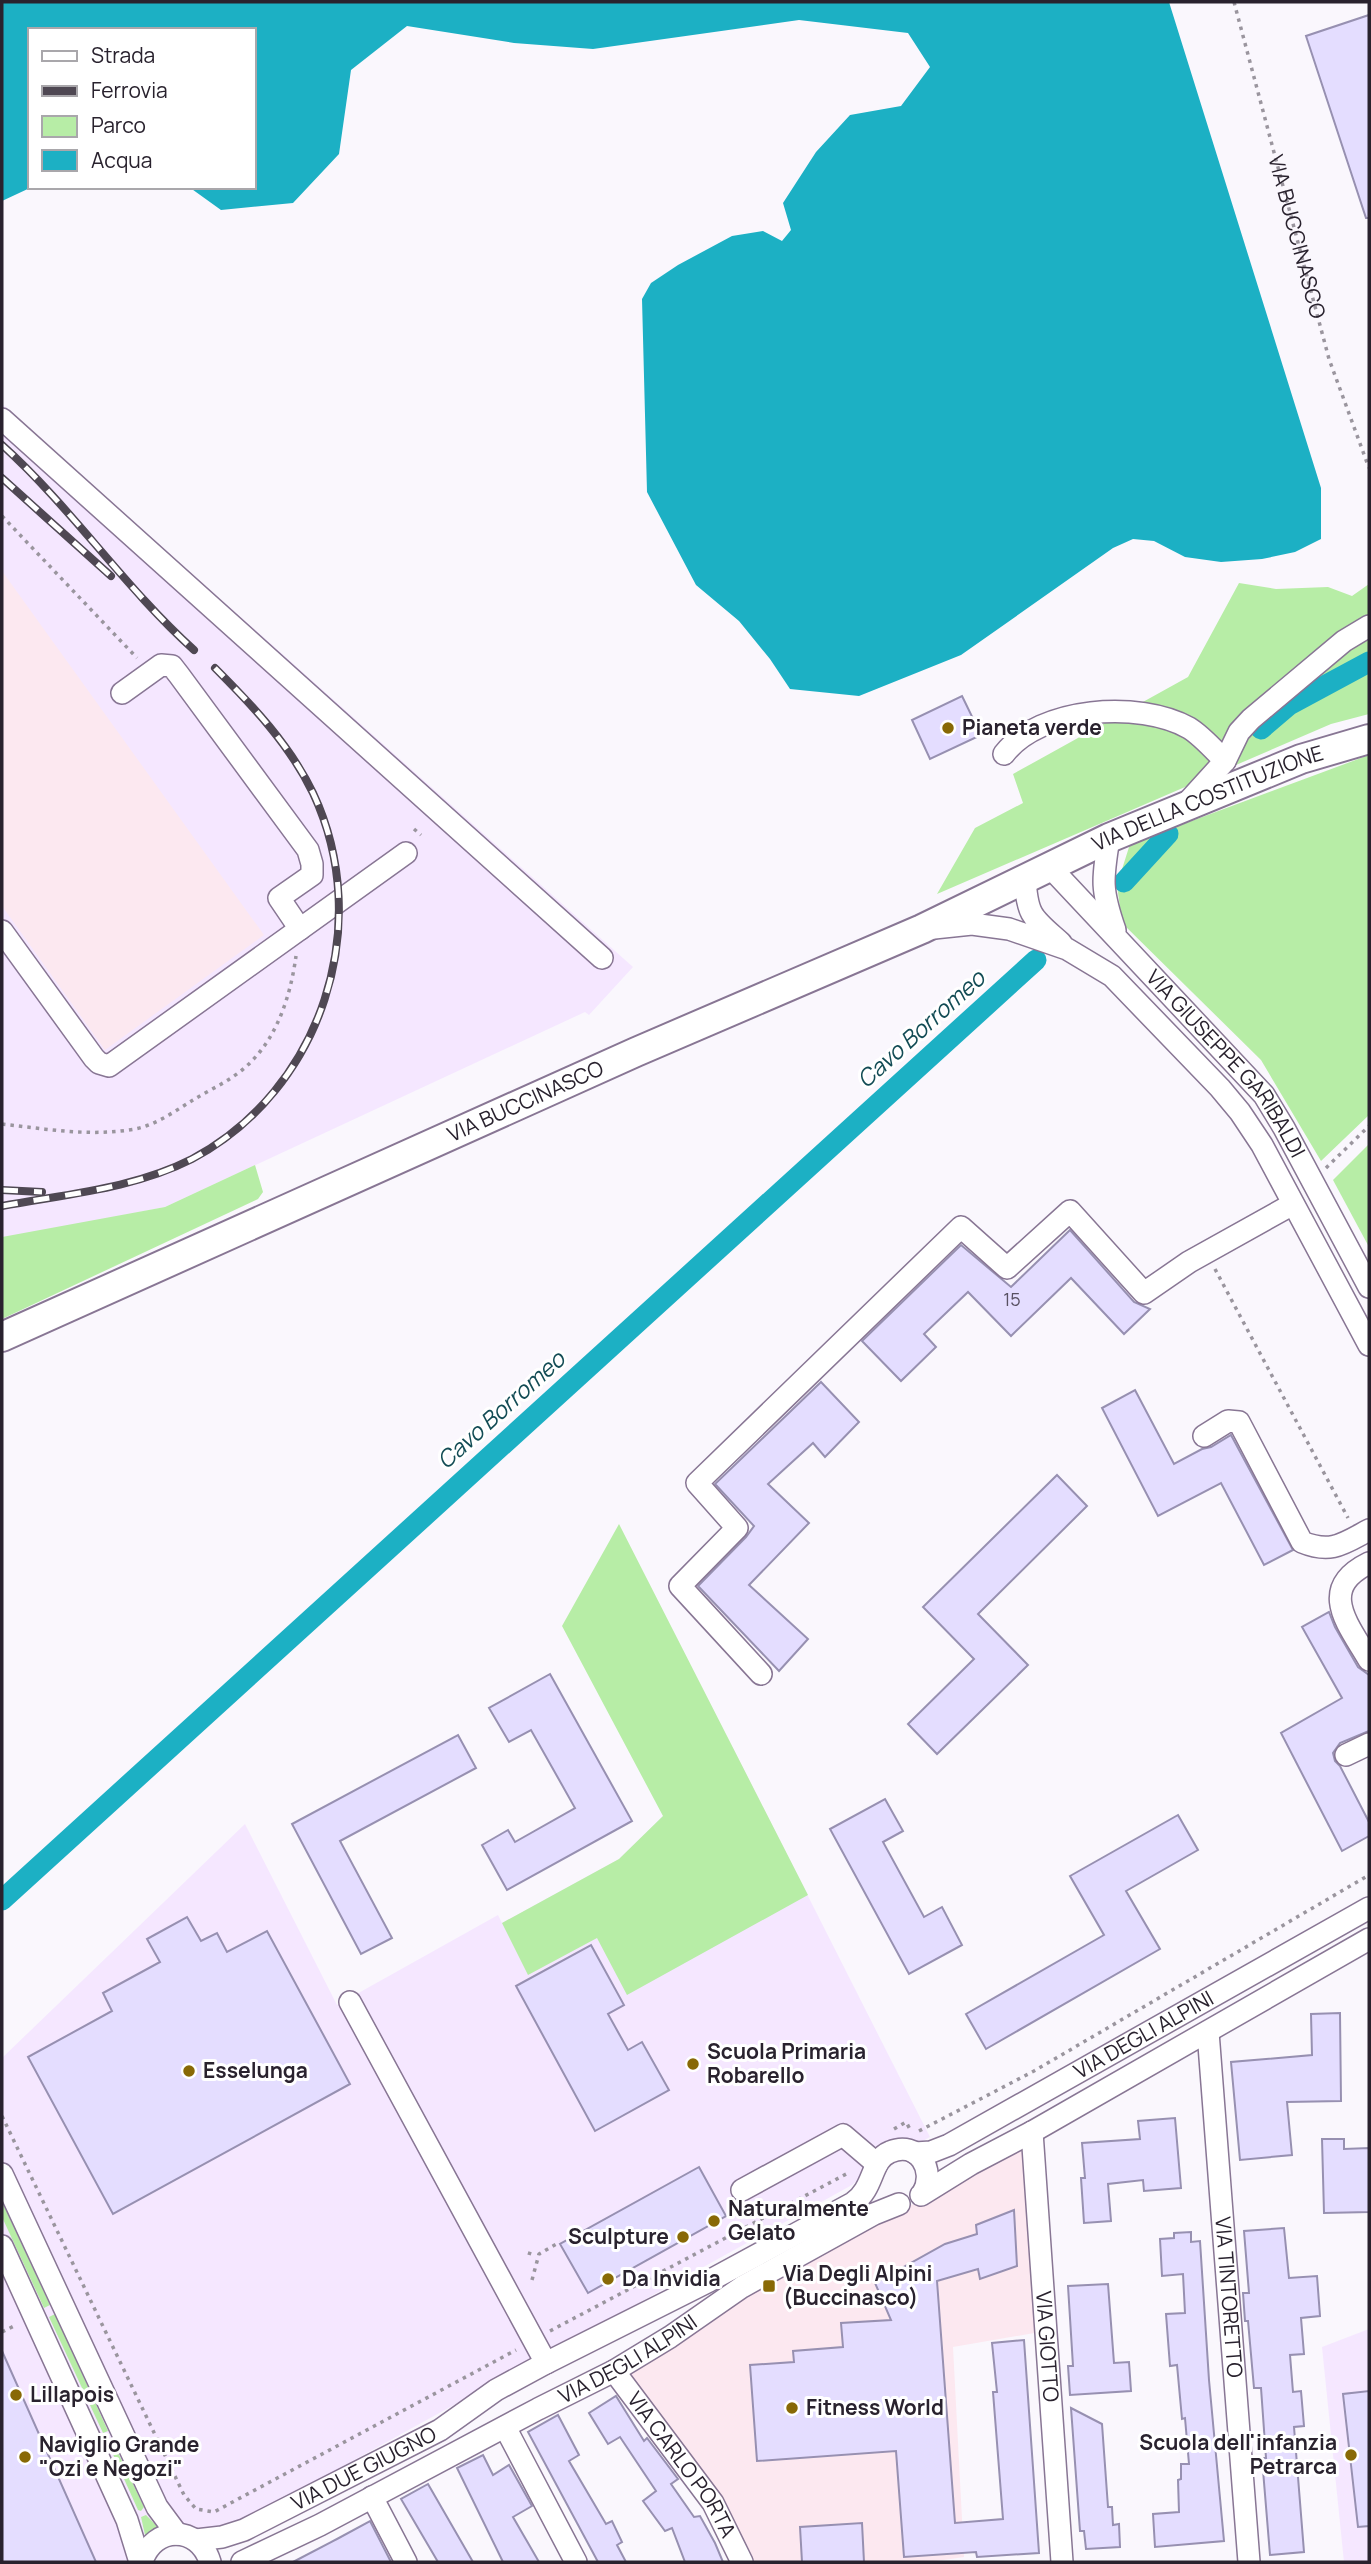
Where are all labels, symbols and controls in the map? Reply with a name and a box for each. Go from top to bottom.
legend [28,28,256,189]
text: Strada [91,41,155,69]
text: Ferrovia [91,76,168,104]
text: Parco [91,111,146,139]
text: Acqua [91,146,153,174]
street label: VIA BUCCINASCO [1262,152,1333,321]
place label: Pianeta verde [962,713,1102,741]
marker: Pianeta verde [940,720,956,736]
street label: VIA DELLA COSTITUZIONE [1087,738,1326,857]
water label: Cavo Borromeo [849,961,992,1094]
street label: VIA GIUSEPPE GARIBALDI [1140,963,1312,1162]
street label: VIA BUCCINASCO [443,1054,608,1148]
house number: 15 [1003,1287,1021,1311]
water label: Cavo Borromeo [429,1342,572,1475]
street label: VIA DEGLI ALPINI [1068,1984,1218,2085]
place label: Scuola Primaria Robarello [707,2037,866,2089]
place label: Esselunga [203,2056,308,2084]
marker: Scuola Primaria Robarello [685,2056,701,2072]
marker: Esselunga [181,2063,197,2079]
place label: Naturalmente Gelato [728,2194,869,2246]
marker: Naturalmente Gelato [706,2213,722,2229]
street label: VIA TINTORETTO [1209,2216,1250,2379]
place label: Sculpture [568,2222,669,2250]
marker: Sculpture [675,2229,691,2245]
place label: Via Degli Alpini (Buccinasco) [783,2259,932,2311]
place label: Da Invidia [622,2264,720,2292]
marker: Da Invidia [600,2271,616,2287]
marker: Via Degli Alpini (Buccinasco) [761,2278,777,2294]
street label: VIA GIOTTO [1030,2290,1066,2403]
street label: VIA DEGLI ALPINI [553,2307,702,2410]
place label: Lillapois [30,2380,114,2408]
street label: VIA CARLO PORTA [621,2386,743,2542]
marker: Lillapois [8,2387,24,2403]
place label: Fitness World [806,2393,944,2421]
marker: Fitness World [784,2400,800,2416]
street label: VIA DUE GIUGNO [286,2419,441,2516]
place label: Scuola dell'infanzia Petrarca [1139,2428,1337,2480]
place label: Naviglio Grande "Ozi e Negozi" [39,2430,199,2482]
marker: Scuola dell'infanzia Petrarca [1343,2447,1359,2463]
marker: Naviglio Grande "Ozi e Negozi" [17,2449,33,2465]

